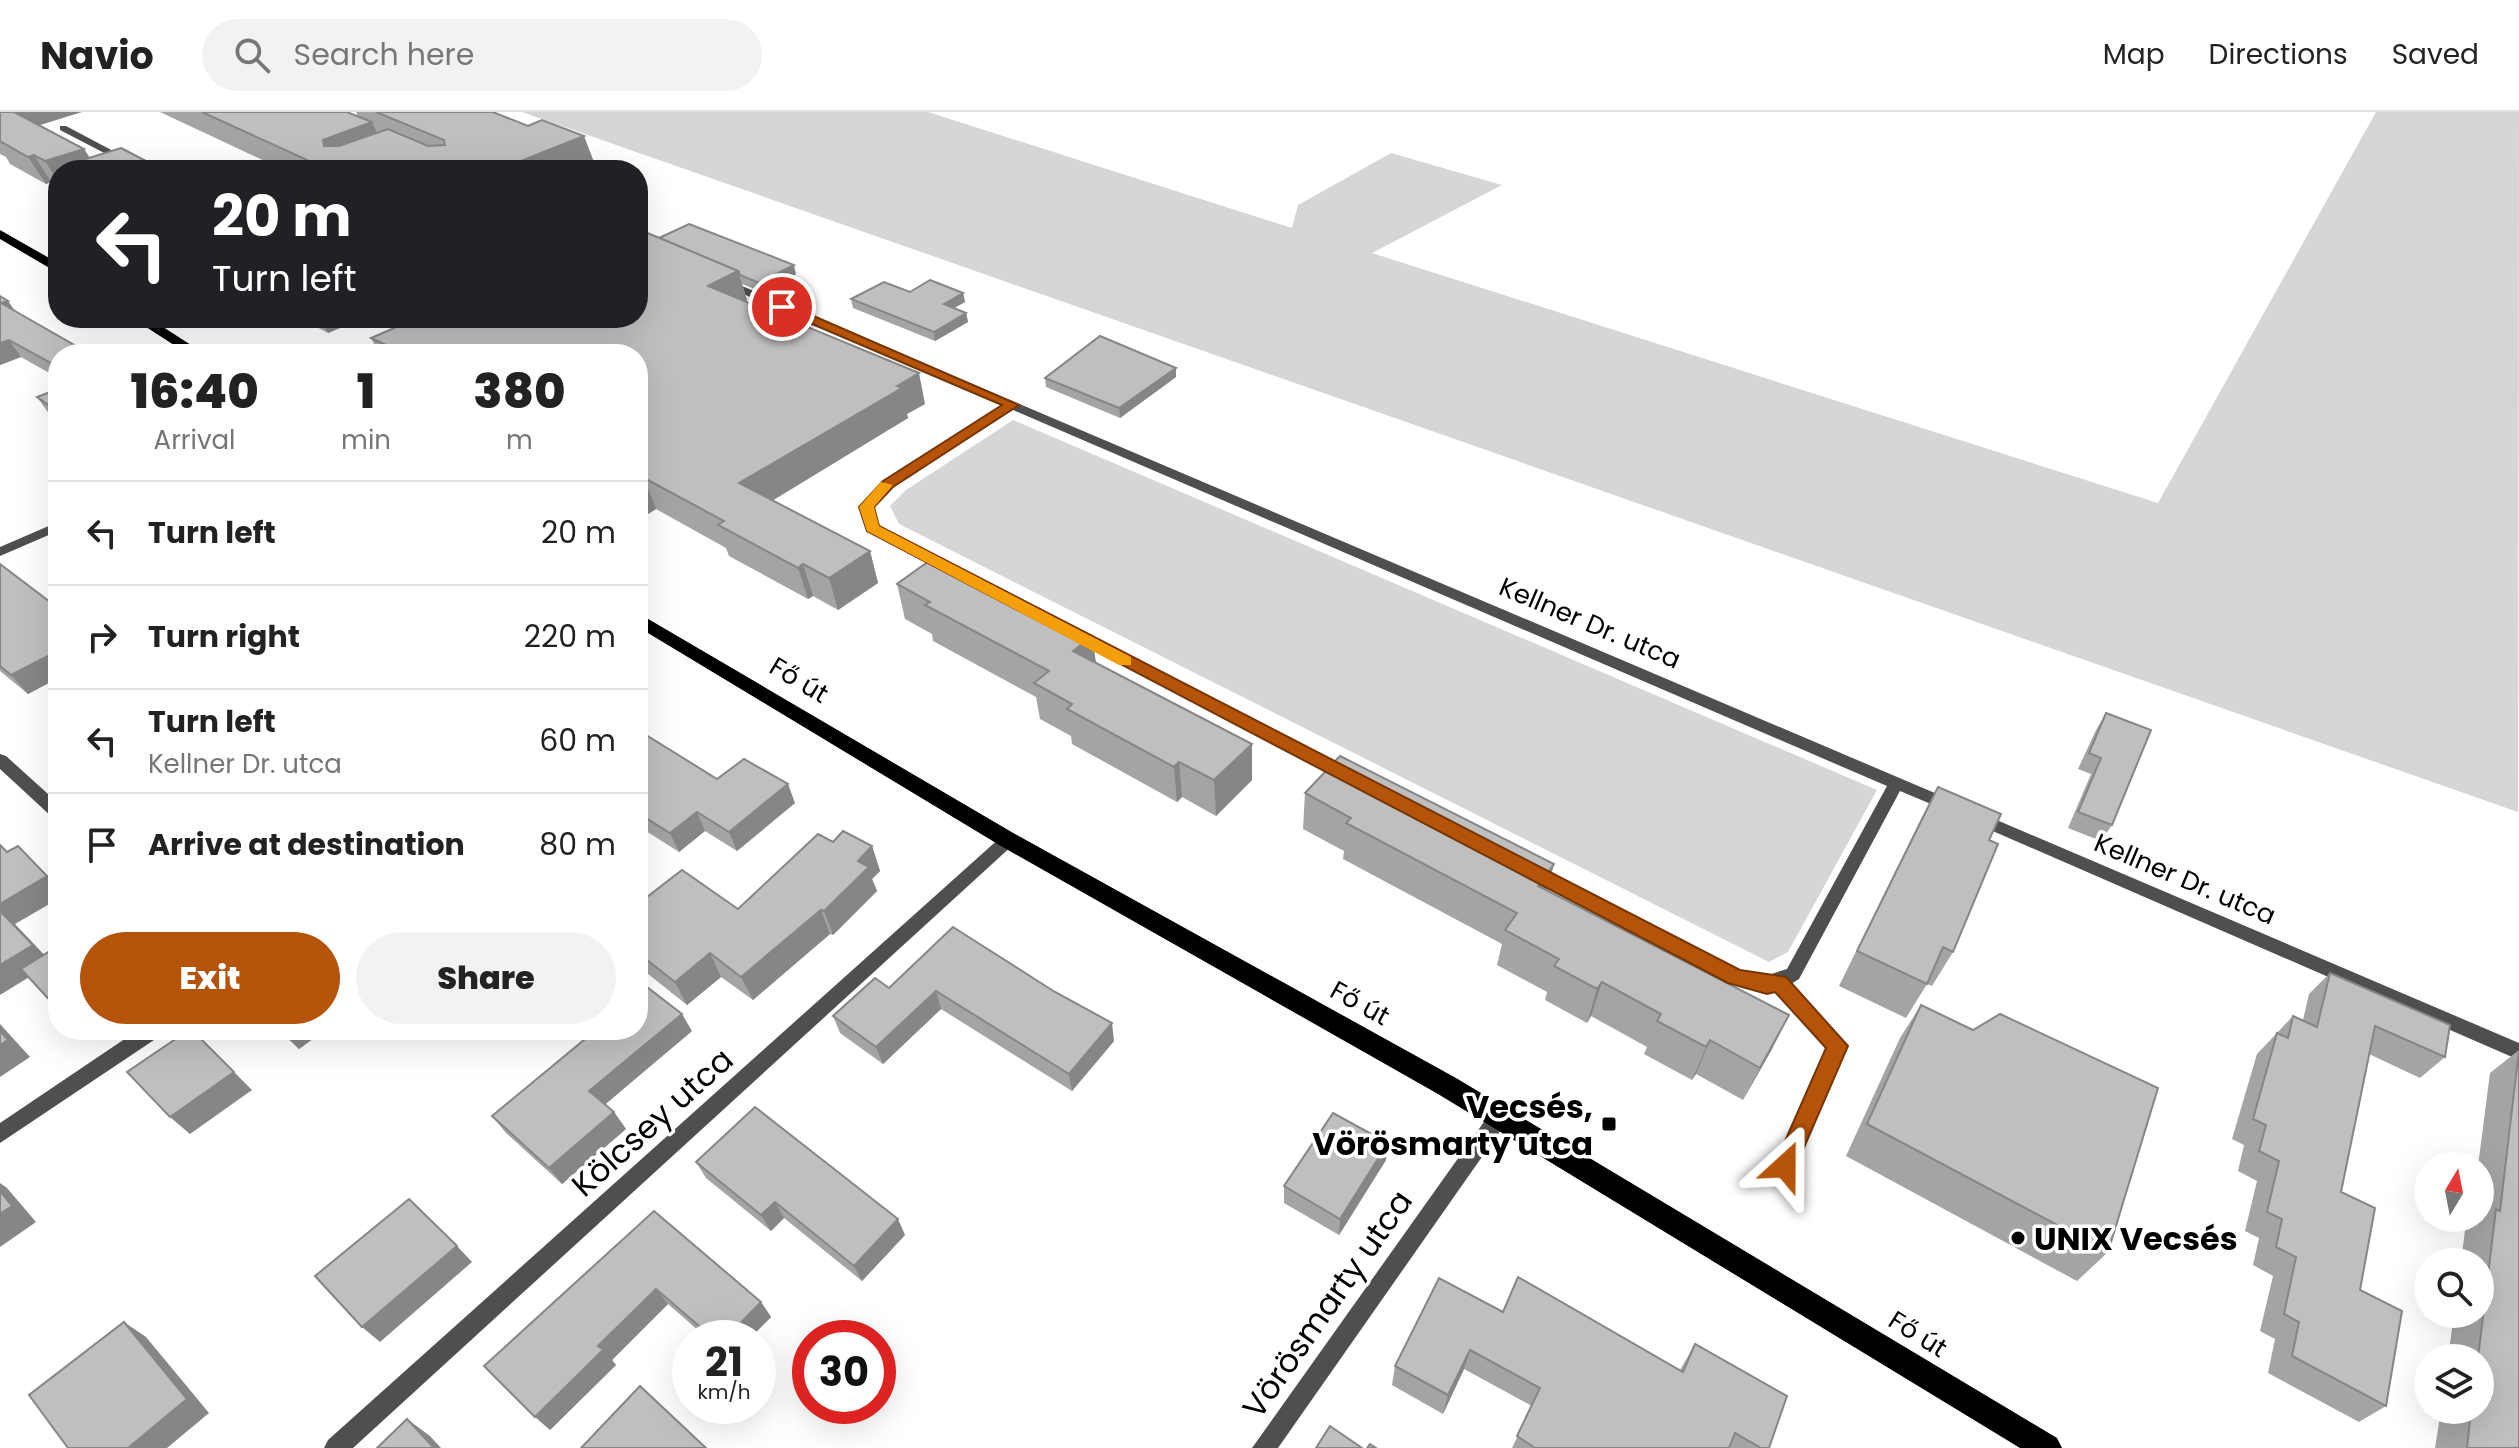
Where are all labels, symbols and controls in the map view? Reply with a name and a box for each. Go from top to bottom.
search box [202,19,762,91]
text: Navio [40,29,154,82]
icon: search [230,33,274,77]
text: Search here [294,33,474,76]
text: Map [2103,35,2165,74]
text: Directions [2209,35,2348,74]
text: Saved [2392,35,2479,74]
text: 20 m [212,177,352,256]
icon: left [80,192,184,296]
text: Turn left [212,253,357,304]
pin [748,273,816,341]
icon: arrive [760,285,804,329]
text: 16:40 [130,358,259,425]
text: 1 [357,358,375,425]
text: 380 [473,358,566,425]
text: Arrival [154,422,235,458]
text: min [341,422,391,458]
text: m [506,422,533,458]
icon: left [80,511,124,555]
text: Turn left [148,511,276,554]
text: 20 m [541,511,616,554]
street label: Kellner Dr. utca [1494,569,1686,677]
icon: right [80,615,124,659]
text: Turn right [148,615,300,658]
text: 220 m [524,615,616,658]
street label: Fő út [763,648,835,712]
text: Turn left [148,700,276,743]
icon: left [80,719,124,763]
text: 60 m [539,719,616,762]
text: Kellner Dr. utca [148,746,342,782]
icon: arrive [80,823,124,867]
text: Arrive at destination [148,823,465,866]
text: 80 m [539,823,616,866]
street label: Kellner Dr. utca [2089,825,2281,933]
button: Exit [80,932,340,1024]
button: Share [356,932,616,1024]
street label: Fő út [1324,972,1396,1034]
street label: Kölcsey utca [561,1037,743,1207]
place label: Vecsés, Vörösmarty utca [1312,1084,1593,1166]
marker: Vecsés, Vörösmarty utca [1600,1115,1618,1133]
position arrow [1743,1124,1827,1208]
north arrow [2414,1152,2494,1232]
map controls [2414,1152,2494,1424]
street label: Vörösmarty utca [1231,1181,1423,1427]
place label: UNIX Vecsés [2034,1216,2238,1261]
marker: UNIX Vecsés [2009,1229,2027,1247]
button: search [2414,1248,2494,1328]
street label: Fő út [1882,1302,1954,1366]
speed limit sign: 30 [792,1320,896,1424]
text: 21 [705,1334,743,1390]
button: layers [2414,1344,2494,1424]
text: km/h [697,1378,751,1406]

